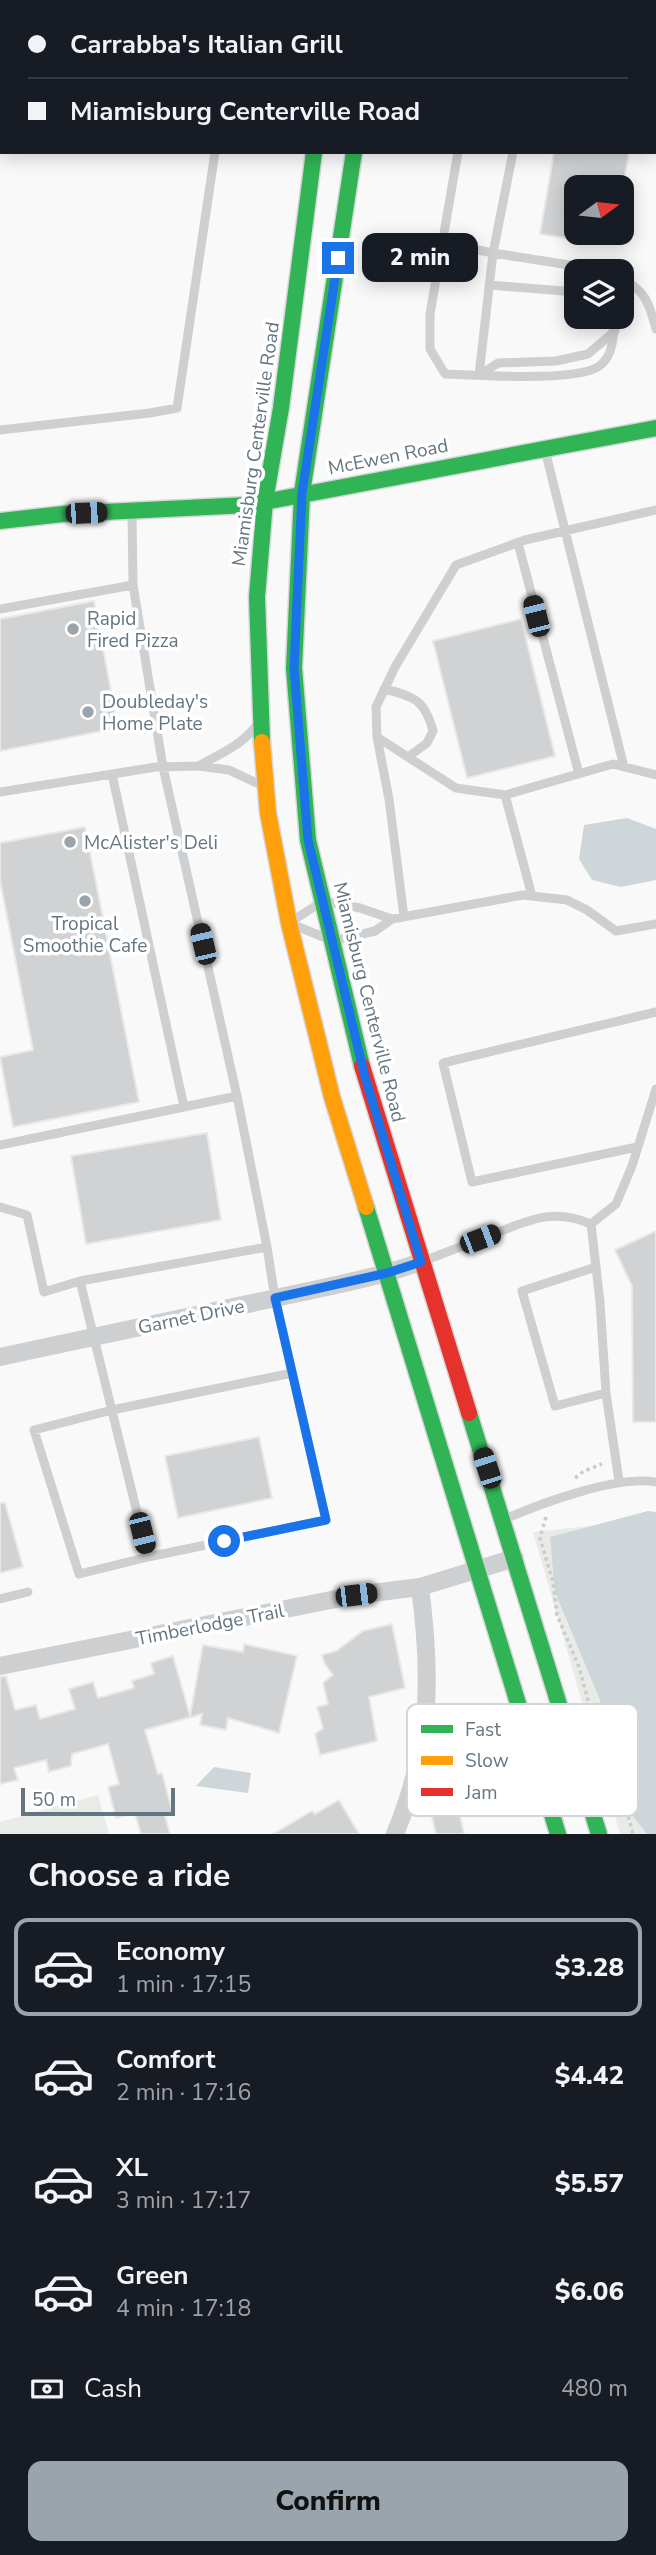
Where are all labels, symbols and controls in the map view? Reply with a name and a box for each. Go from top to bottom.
text: Carrabba's Italian Grill [70,27,343,62]
text: Miamisburg Centerville Road [70,94,420,129]
north arrow [564,175,634,245]
map controls [564,175,634,329]
callout: 2 min [362,233,478,282]
route end [322,242,354,274]
text: 2 min [390,242,450,273]
button: layers [564,259,634,329]
street label: Miamisburg Centerville Road [226,320,286,568]
street label: McEwen Road [326,433,450,481]
car [65,502,108,524]
car [521,593,552,639]
place label: Rapid Fired Pizza [87,606,179,654]
marker: Rapid Fired Pizza [65,621,81,637]
place label: Doubleday's Home Plate [102,689,208,737]
marker: Doubleday's Home Plate [80,704,96,720]
place label: McAlister's Deli [84,830,218,856]
marker: McAlister's Deli [62,834,78,850]
street label: Miamisburg Centerville Road [327,879,411,1125]
marker: Tropical Smoothie Cafe [77,893,93,909]
place label: Tropical Smoothie Cafe [23,911,147,959]
car [189,921,218,967]
car [457,1222,504,1256]
street label: Garnet Drive [136,1293,247,1341]
car [471,1445,504,1491]
car [127,1510,158,1556]
route start [208,1525,240,1557]
car [334,1582,379,1608]
street label: Timberlodge Trail [134,1598,287,1652]
legend [407,1704,638,1816]
text: Fast [465,1717,501,1743]
text: Slow [465,1748,509,1774]
text: Jam [464,1780,498,1806]
scale bar [21,1785,175,1817]
text: 50 m [32,1787,76,1813]
text: Choose a ride [28,1854,230,1897]
text: Economy [116,1934,225,1969]
icon: car [32,1936,95,1999]
text: $3.28 [555,1950,624,1985]
text: 1 min · 17:15 [116,1969,251,2000]
text: Comfort [116,2042,216,2077]
icon: car [32,2044,95,2107]
text: $4.42 [555,2058,624,2093]
text: 2 min · 17:16 [116,2077,251,2108]
text: XL [116,2150,148,2185]
icon: car [32,2152,95,2215]
text: $5.57 [555,2166,624,2201]
text: 3 min · 17:17 [116,2185,251,2216]
text: Green [116,2258,189,2293]
icon: car [32,2260,95,2323]
text: $6.06 [555,2274,624,2309]
text: 4 min · 17:18 [116,2293,251,2324]
icon: cash [28,2370,66,2408]
text: Cash [84,2371,142,2406]
text: 480 m [561,2373,628,2404]
button: Confirm [28,2461,628,2541]

